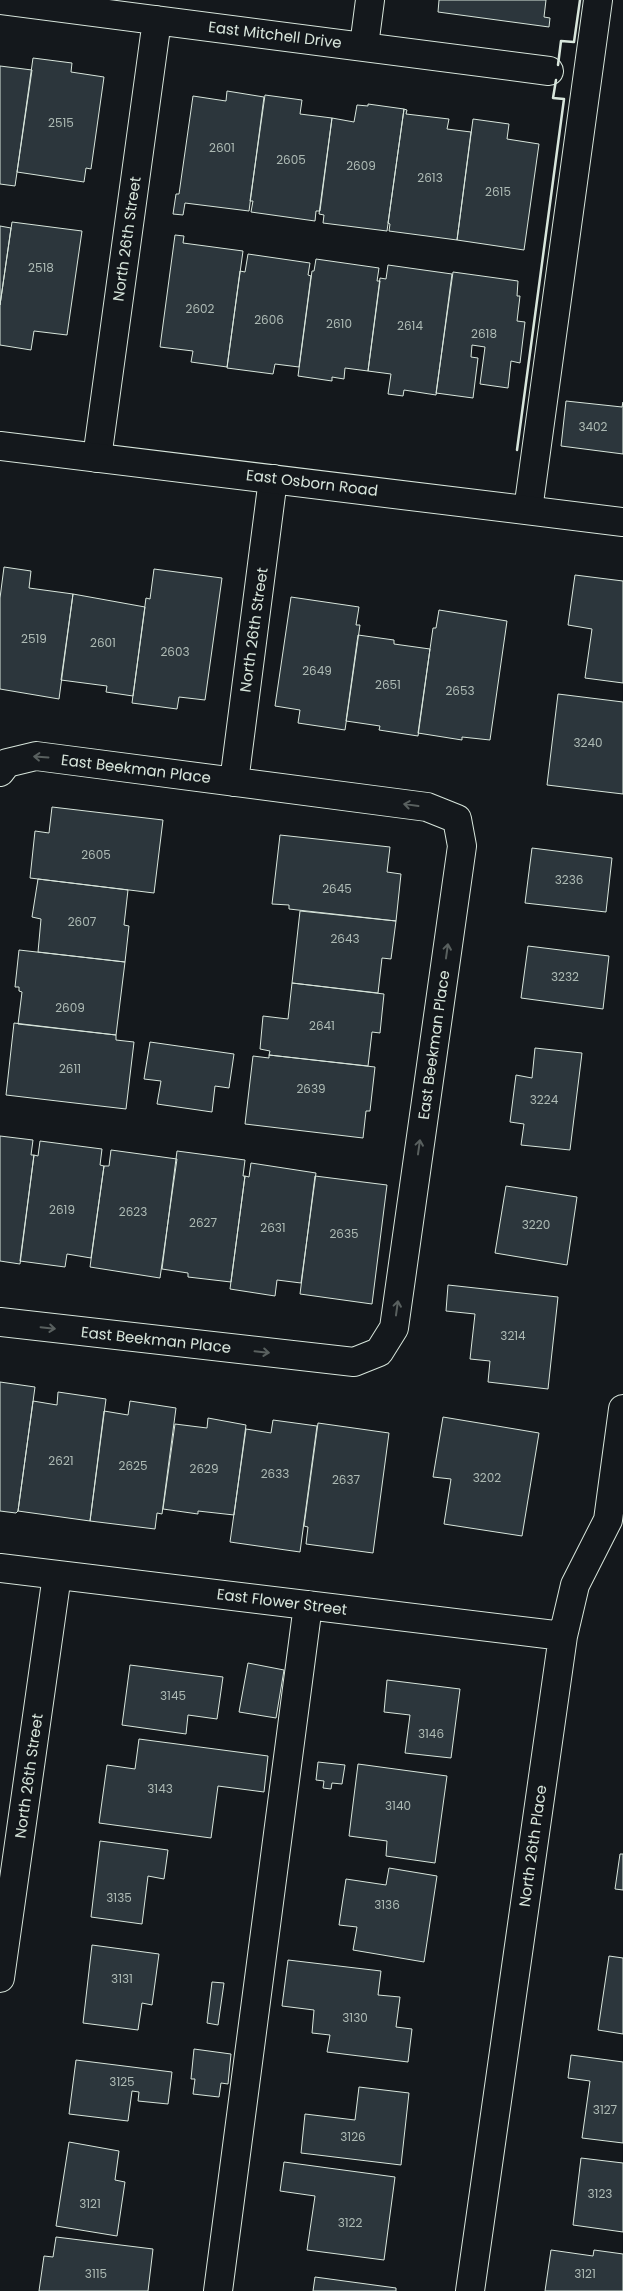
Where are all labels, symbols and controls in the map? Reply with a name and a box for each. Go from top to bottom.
street label: East Mitchell Drive [207,16,343,53]
house number: 2515 [48,114,74,131]
house number: 2601 [209,139,235,156]
house number: 2605 [276,151,306,168]
house number: 2609 [346,157,376,174]
house number: 2613 [417,169,443,186]
street label: North 26th Street [107,175,146,303]
house number: 2615 [485,183,511,200]
house number: 2518 [28,259,54,276]
house number: 2602 [186,300,215,317]
house number: 2606 [254,311,284,328]
house number: 2610 [326,315,352,332]
house number: 2614 [397,317,423,334]
house number: 2618 [471,325,497,342]
house number: 3402 [578,418,608,435]
street label: East Osborn Road [245,464,379,501]
street label: North 26th Street [234,566,273,694]
house number: 2519 [21,630,47,647]
house number: 2601 [90,634,116,651]
house number: 2603 [160,643,190,660]
house number: 2649 [302,662,332,679]
house number: 2651 [375,676,401,693]
house number: 2653 [445,682,475,699]
house number: 3240 [573,734,603,751]
street label: East Beekman Place [60,749,212,788]
one-way arrow [34,752,50,761]
one-way arrow [403,800,419,810]
house number: 2605 [81,846,111,863]
house number: 3236 [555,871,583,888]
house number: 2645 [322,880,352,897]
house number: 2607 [68,913,97,930]
house number: 2643 [330,930,360,947]
one-way arrow [442,943,452,959]
house number: 3232 [551,968,579,985]
street label: East Beekman Place [413,969,454,1121]
house number: 2609 [55,999,85,1016]
house number: 2641 [309,1017,335,1034]
house number: 2611 [59,1060,81,1077]
house number: 2639 [296,1080,326,1097]
house number: 3224 [530,1091,559,1108]
one-way arrow [415,1139,425,1155]
house number: 2619 [49,1201,75,1218]
house number: 2623 [119,1203,147,1220]
house number: 2627 [189,1214,217,1231]
house number: 3220 [522,1216,550,1233]
house number: 2631 [260,1219,286,1236]
house number: 2635 [329,1225,359,1242]
one-way arrow [392,1300,402,1316]
street label: East Beekman Place [80,1321,232,1358]
one-way arrow [40,1323,56,1333]
house number: 3214 [500,1327,526,1344]
one-way arrow [254,1347,270,1357]
house number: 2621 [48,1452,74,1469]
house number: 2625 [119,1457,147,1474]
house number: 2629 [190,1460,218,1477]
house number: 2633 [261,1465,289,1482]
house number: 3202 [473,1469,501,1486]
house number: 2637 [332,1471,361,1488]
street label: East Flower Street [216,1583,348,1620]
house number: 3145 [160,1687,186,1704]
street label: North 26th Street [9,1712,48,1840]
house number: 3146 [418,1725,444,1742]
house number: 3143 [147,1780,173,1797]
street label: North 26th Place [514,1784,551,1908]
house number: 3140 [385,1797,411,1814]
house number: 3135 [106,1889,132,1906]
house number: 3136 [374,1896,400,1913]
house number: 3131 [111,1970,133,1987]
house number: 3130 [342,2009,368,2026]
house number: 3125 [109,2073,135,2090]
house number: 3127 [593,2101,618,2118]
house number: 3126 [340,2128,366,2145]
house number: 3123 [588,2185,612,2202]
house number: 3121 [79,2195,101,2212]
house number: 3122 [338,2214,362,2231]
house number: 3115 [85,2265,107,2282]
house number: 3121 [574,2265,596,2282]

